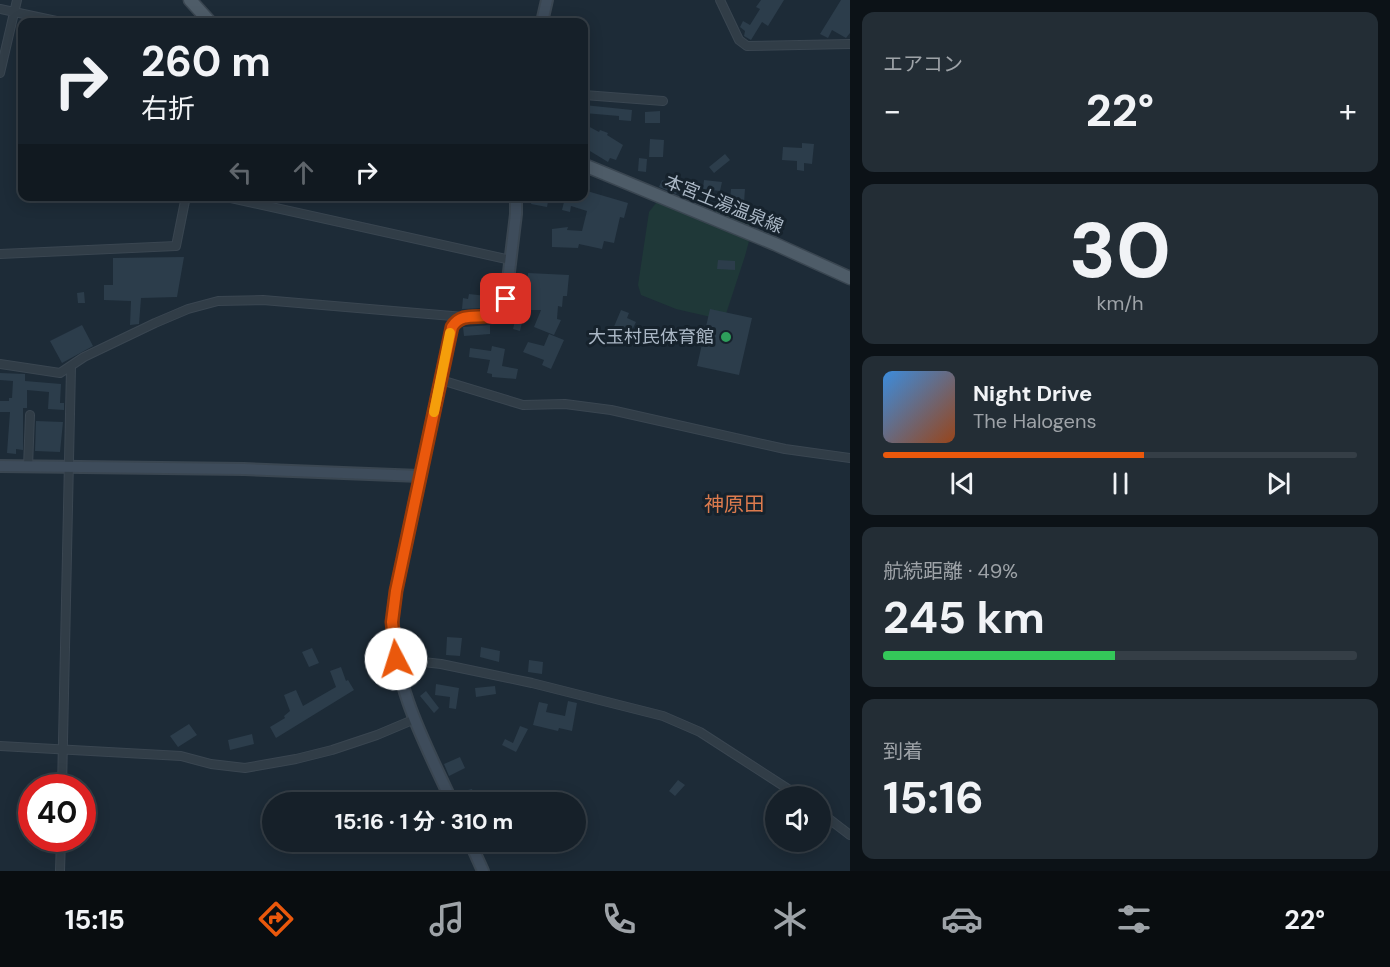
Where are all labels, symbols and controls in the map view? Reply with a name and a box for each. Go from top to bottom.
text: 260 m [141,34,271,89]
icon: right [42,42,120,120]
text: エアコン [883,51,963,77]
text: 22° [1086,81,1154,140]
text: − [883,89,901,132]
text: + [1339,89,1357,132]
text: 右折 [141,91,195,126]
icon: left [224,156,257,189]
icon: ahead [287,156,320,189]
icon: right [350,156,383,189]
street label: 本宮土湯温泉線 [661,169,787,239]
text: 30 [1069,200,1171,301]
pin [480,273,531,324]
icon: arrive [489,282,522,315]
text: km/h [1096,290,1144,316]
place label: 大玉村民体育館 [588,325,714,349]
marker: 大玉村民体育館 [719,330,733,344]
text: Night Drive [973,379,1092,408]
text: The Halogens [973,408,1096,434]
icon: previous [946,467,979,500]
icon: pause [1104,467,1137,500]
icon: next [1262,467,1295,500]
district label: 神原田 [704,491,764,517]
text: 航続距離 · 49% [883,558,1018,584]
text: 245 km [883,588,1045,647]
position arrow [364,627,428,691]
text: 到着 [883,738,923,764]
text: 15:16 [883,768,984,827]
speed limit sign: 40 [18,774,96,852]
map controls [765,786,831,852]
button: sound [765,786,831,852]
text: 15:16 · 1 分 · 310 m [335,807,513,836]
icon: directions [255,898,297,940]
icon: music [426,898,468,940]
icon: phone [598,898,640,940]
icon: climate [769,898,811,940]
icon: car [941,898,983,940]
icon: filters [1113,898,1155,940]
text: 15:15 [65,902,125,937]
text: 22° [1284,902,1325,937]

